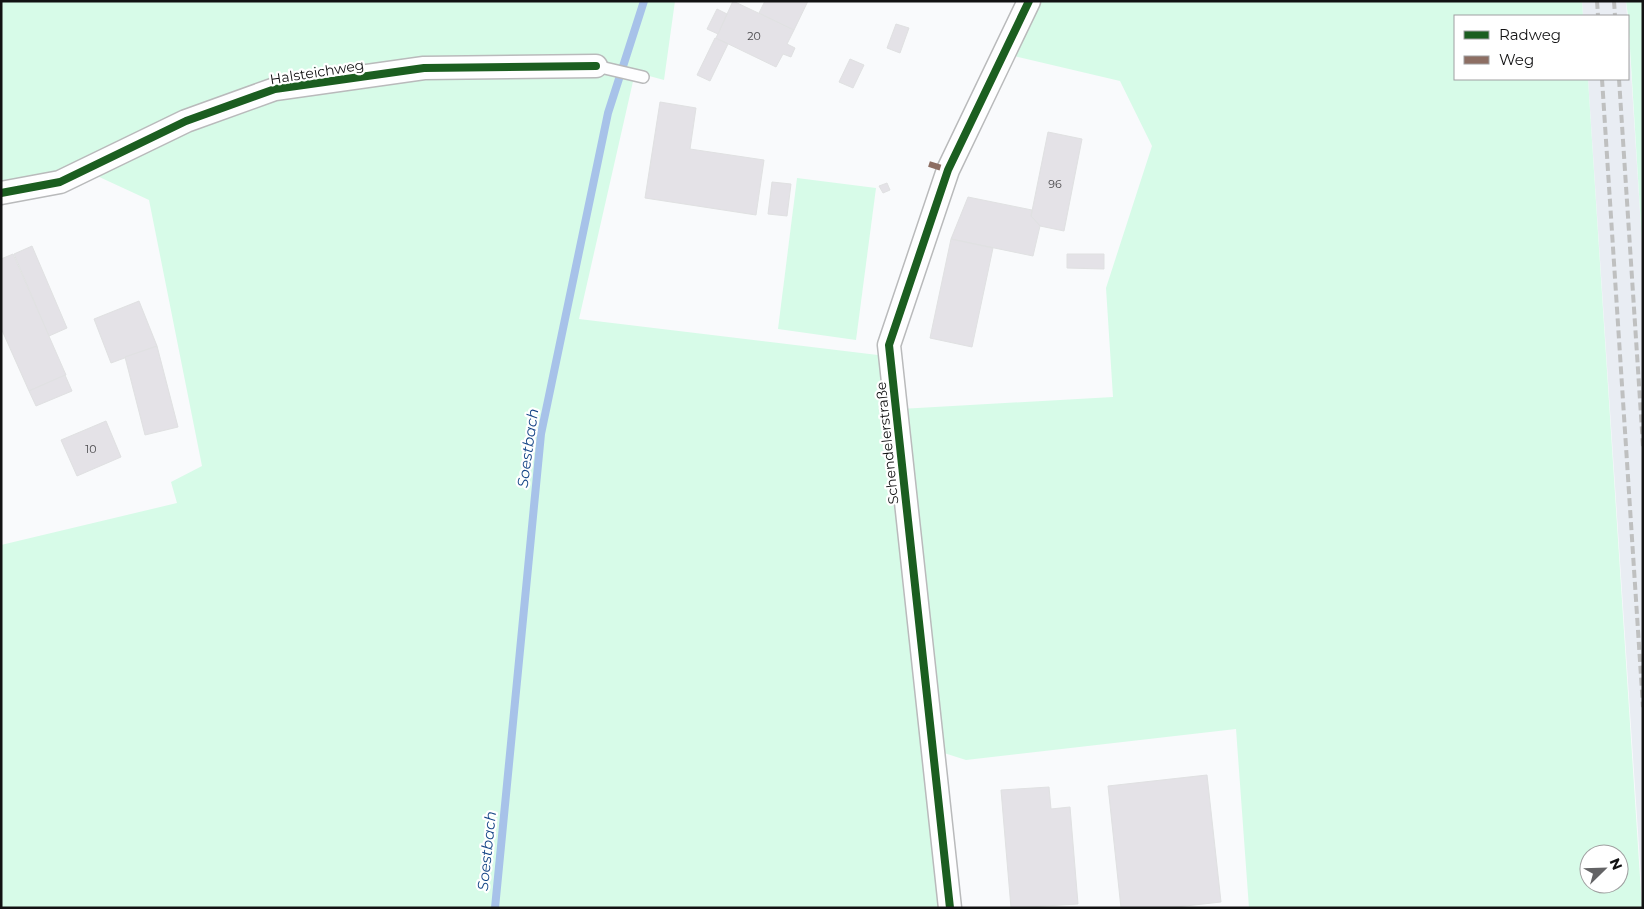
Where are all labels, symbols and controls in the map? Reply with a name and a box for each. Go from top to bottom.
legend [1454,15,1629,80]
text: Radweg [1499,25,1561,44]
house number: 20 [747,29,761,43]
text: Weg [1499,50,1534,69]
street label: Halsteichweg [269,56,365,88]
house number: 96 [1048,177,1062,191]
street label: Schendelerstraße [872,381,902,505]
water label: Soestbach [513,407,542,489]
house number: 10 [85,442,97,456]
water label: Soestbach [473,810,500,892]
north arrow [1579,844,1629,894]
text: N [1605,855,1626,873]

